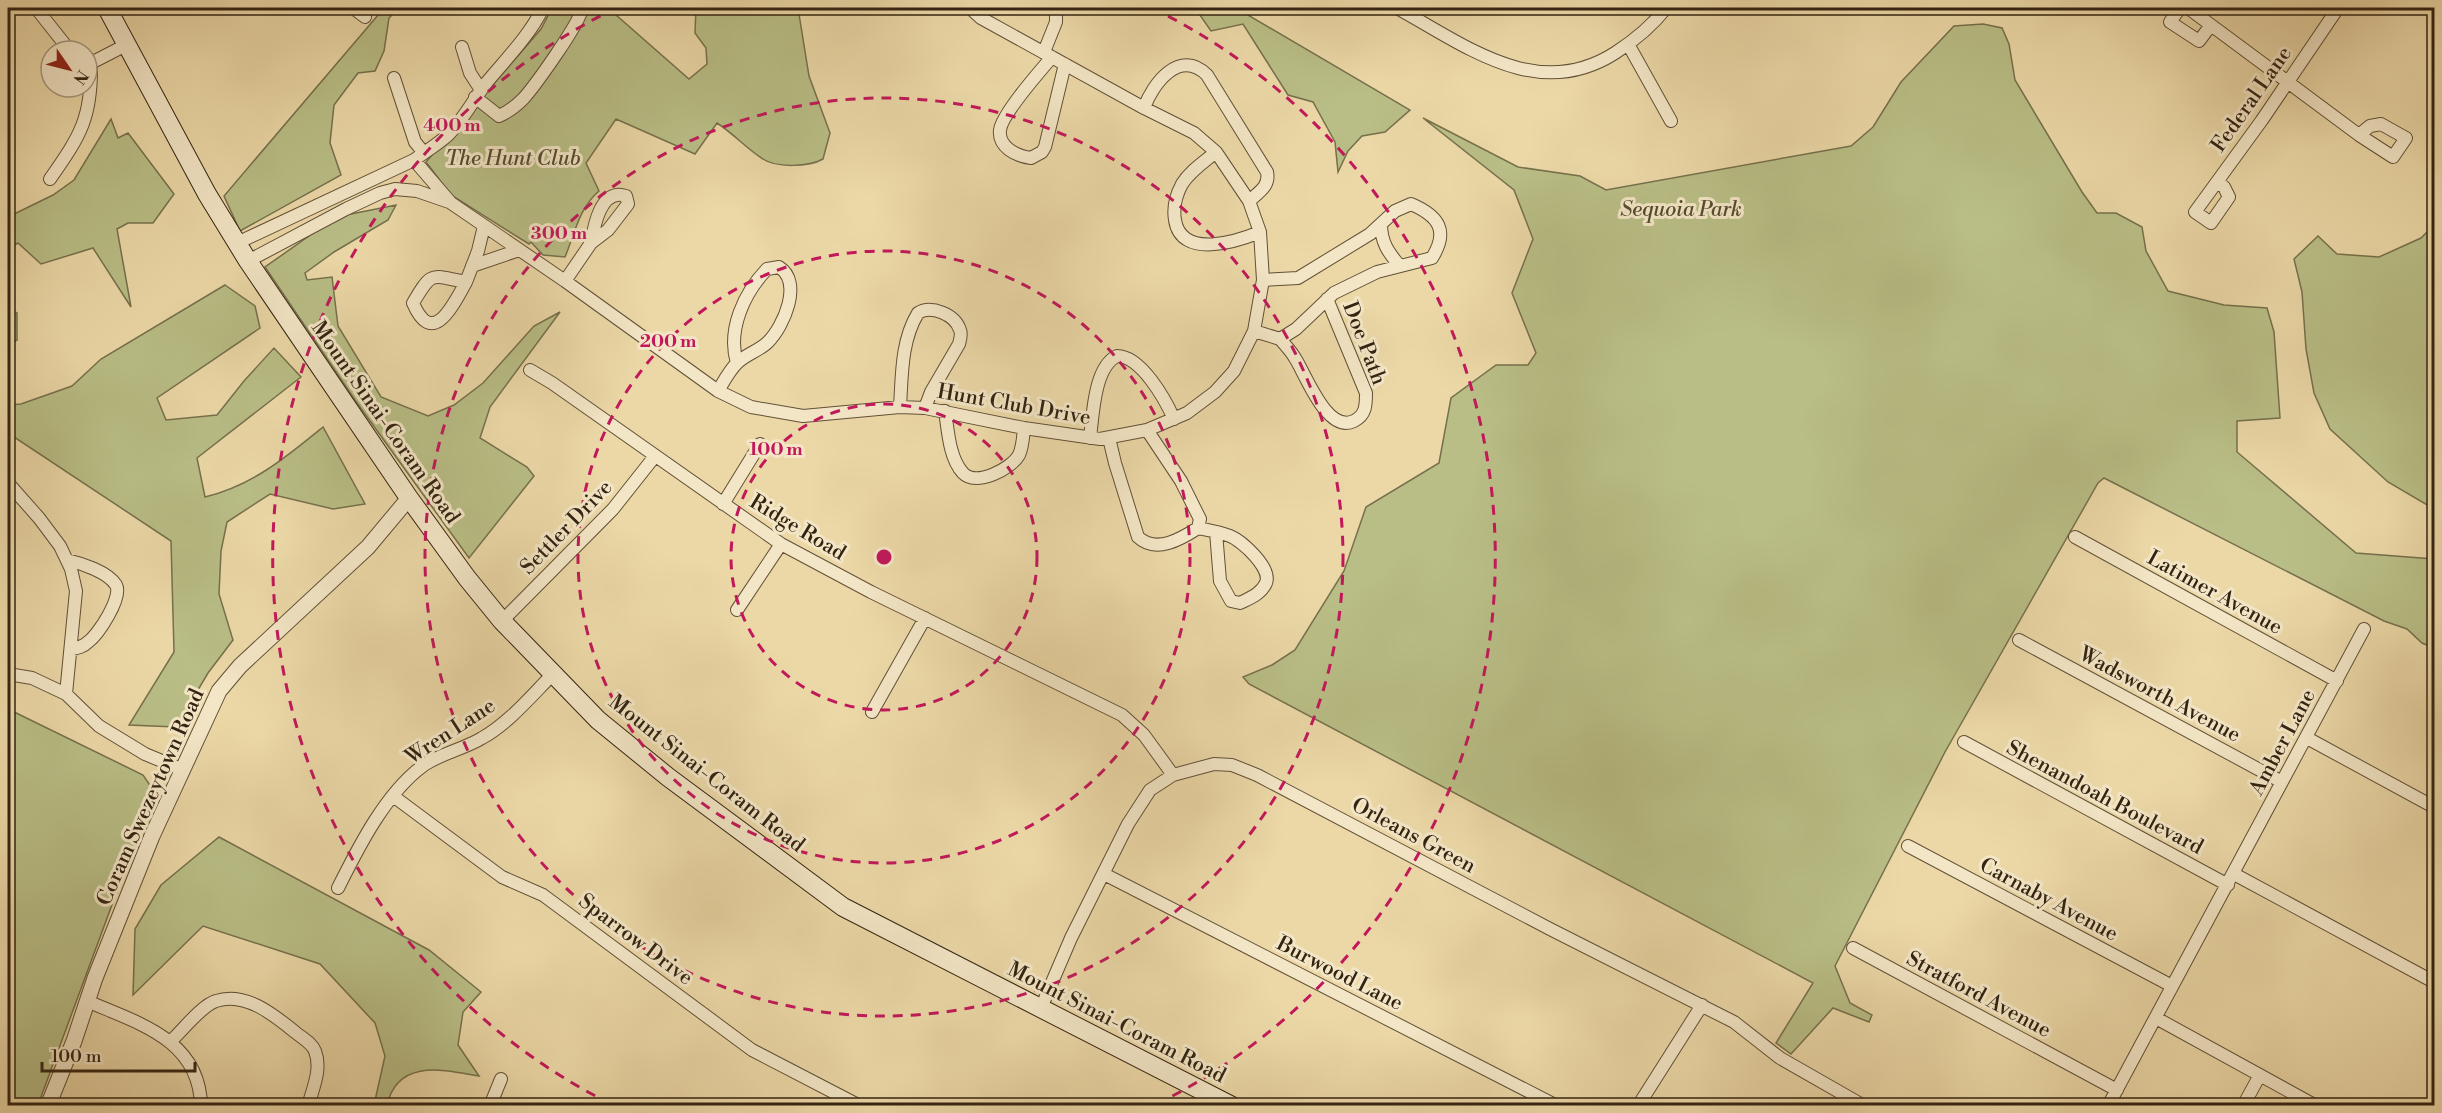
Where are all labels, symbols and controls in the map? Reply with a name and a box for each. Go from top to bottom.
north arrow [39,39,99,99]
street label: Federal Lane [2206,42,2298,158]
text: N [68,66,92,88]
text: 400 m [423,114,481,137]
park label: The Hunt Club [445,146,581,172]
park label: Sequoia Park [1620,197,1742,223]
text: 300 m [531,222,588,245]
street label: Doe Path [1336,298,1392,389]
street label: Mount Sinai-Coram Road [305,316,465,529]
text: 200 m [640,330,697,353]
street label: Hunt Club Drive [935,379,1093,431]
text: 100 m [749,438,803,461]
street label: Settler Drive [515,475,618,580]
street label: Ridge Road [745,489,850,567]
street label: Latimer Avenue [2142,545,2287,641]
centre of rings [874,547,894,567]
street label: Wadsworth Avenue [2073,641,2245,748]
street label: Coram Swezeytown Road [91,685,211,910]
street label: Amber Lane [2244,685,2322,801]
street label: Mount Sinai-Coram Road [603,689,810,858]
street label: Wren Lane [400,693,500,771]
street label: Shenandoah Boulevard [2002,735,2207,861]
street label: Orleans Green [1347,792,1480,880]
street label: Carnaby Avenue [1975,852,2122,947]
street label: Sparrow Drive [573,888,698,991]
street label: Burwood Lane [1271,930,1407,1017]
street label: Stratford Avenue [1902,946,2055,1044]
street label: Mount Sinai-Coram Road [1003,956,1230,1089]
scale bar [42,1035,195,1073]
text: 100 m [51,1045,102,1068]

